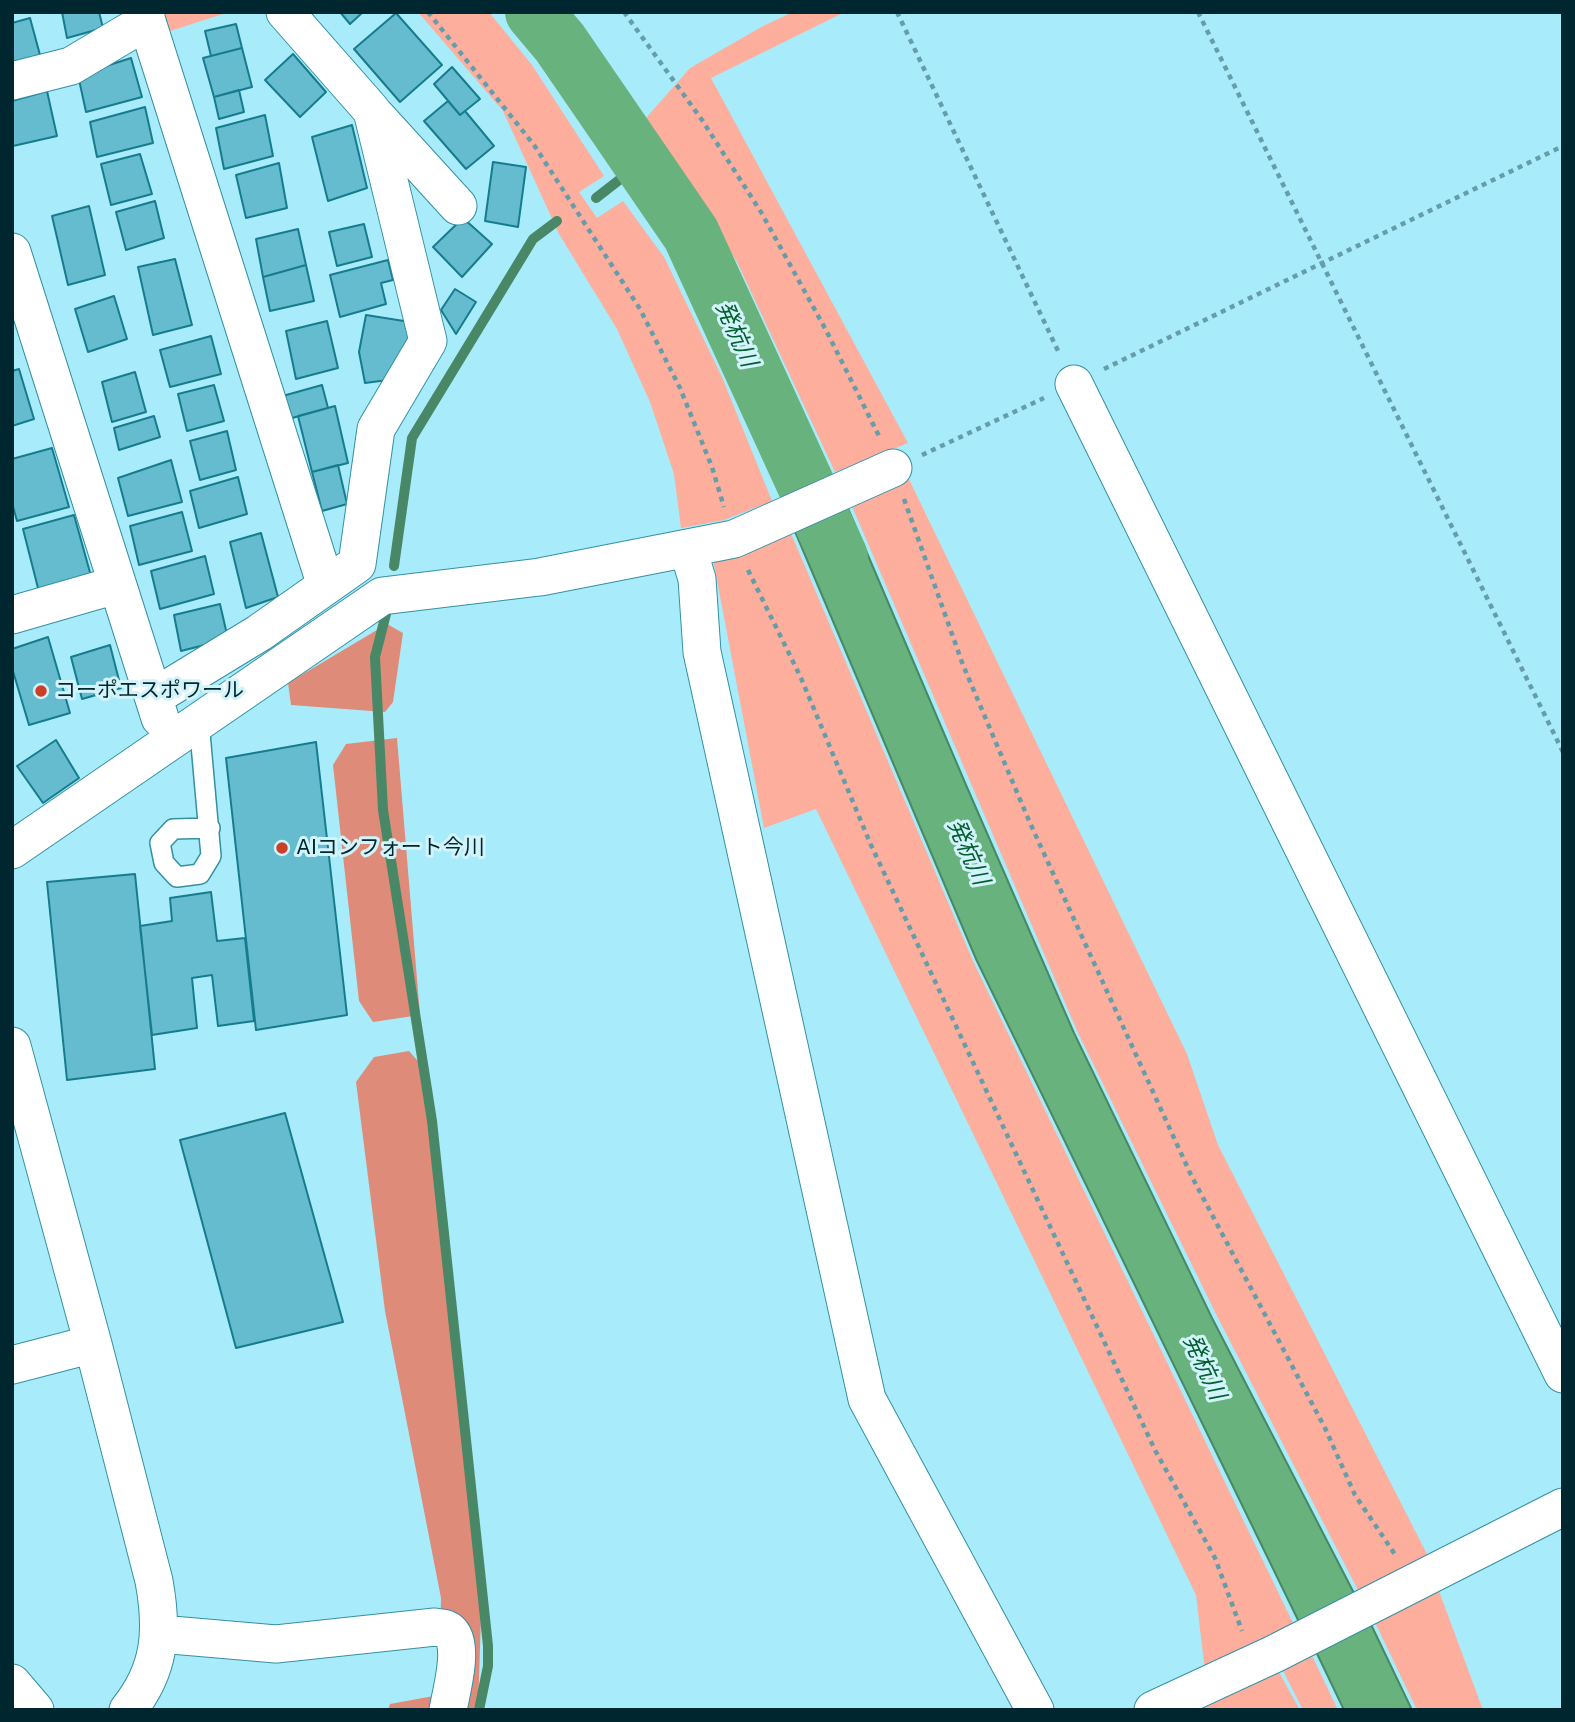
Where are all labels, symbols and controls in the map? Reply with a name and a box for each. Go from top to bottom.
water label: 発杭川 [709,297,763,371]
place label: コーポエスポワール [55,678,244,704]
marker: コーポエスポワール [33,683,49,699]
water label: 発杭川 [941,815,995,889]
place label: AIコンフォート今川 [296,835,485,861]
marker: AIコンフォート今川 [274,840,290,856]
water label: 発杭川 [1177,1330,1231,1404]

